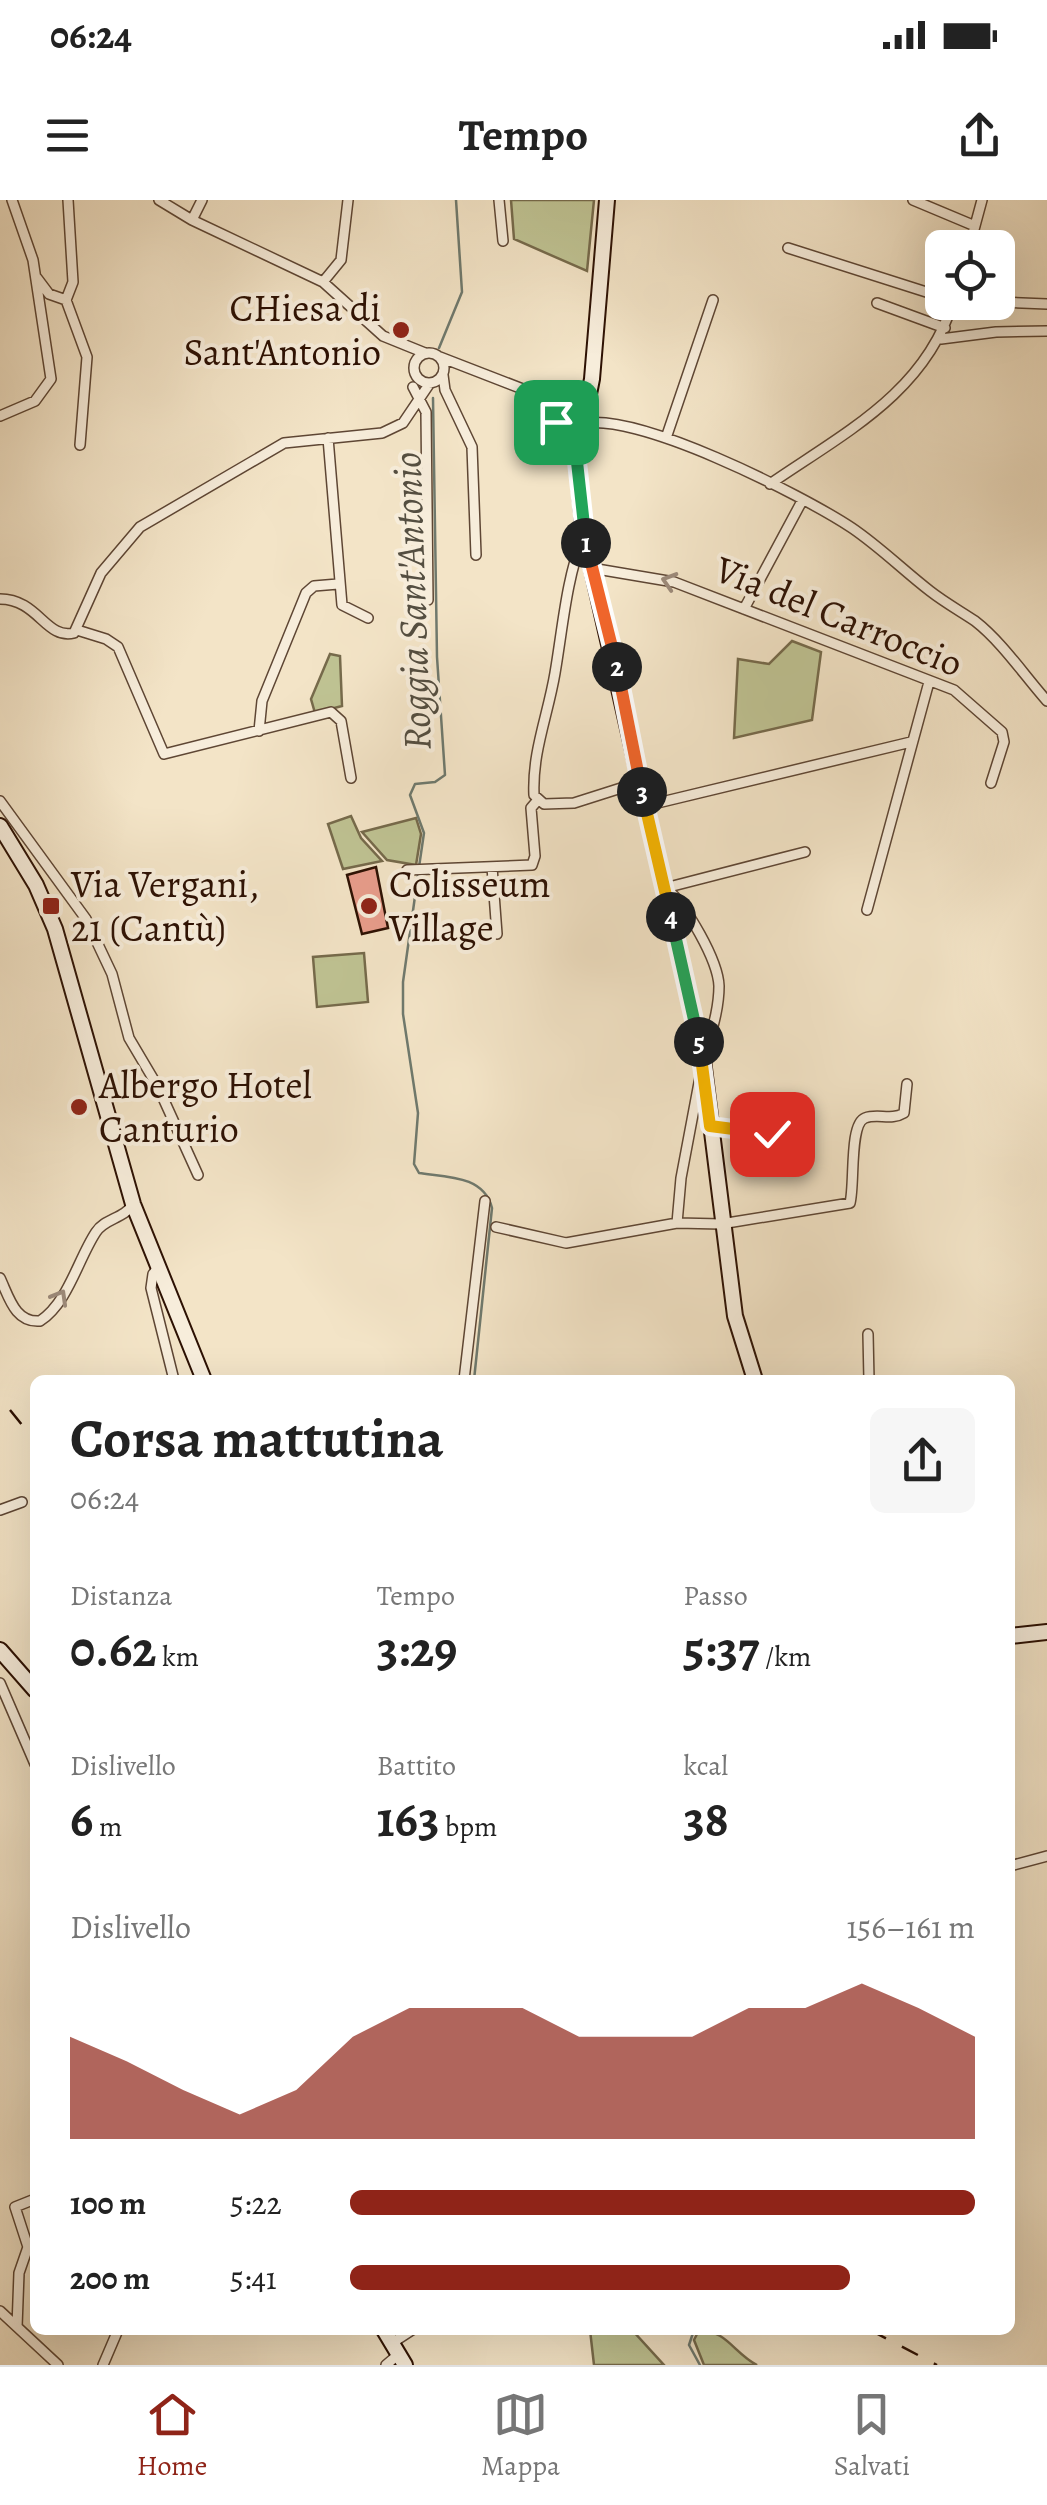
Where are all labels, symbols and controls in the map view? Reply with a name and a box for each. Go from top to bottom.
text: 06:24 [50,9,132,61]
text: Tempo [459,104,588,166]
icon: menu [40,108,95,163]
icon: share [952,108,1007,163]
map controls [925,230,1015,320]
button: locate [925,230,1015,320]
place label: CHiesa di Sant'Antonio [183,282,381,378]
marker: CHiesa di Sant'Antonio [390,319,412,341]
pin [514,380,599,465]
icon: arrive [529,395,584,450]
water label: Roggia Sant'Antonio [379,451,445,751]
pin: 1 [561,518,611,568]
text: 1 [581,524,591,562]
street label: Via del Carroccio [707,542,970,689]
one-way arrow [662,572,679,593]
pin: 2 [592,642,642,692]
text: 2 [610,648,624,686]
pin: 3 [617,767,667,817]
text: 3 [636,773,648,811]
place label: Via Vergani, 21 (Cantù) [70,858,259,954]
place label: Colisseum Village [388,858,551,954]
pin: 4 [646,892,696,942]
marker: Via Vergani, 21 (Cantù) [40,895,62,917]
marker: Colisseum Village [358,895,380,917]
text: 4 [664,898,678,936]
pin: 5 [674,1017,724,1067]
text: 5 [693,1023,705,1061]
place label: Albergo Hotel Canturio [98,1059,312,1155]
pin [730,1092,815,1177]
marker: Albergo Hotel Canturio [68,1096,90,1118]
icon: check [745,1107,800,1162]
one-way arrow [48,1289,67,1307]
text: Corsa mattutina [70,1401,444,1476]
button: share [870,1408,975,1513]
text: 06:24 [70,1476,139,1520]
text: Distanza [70,1577,172,1615]
text: Tempo [377,1577,455,1615]
text: Passo [683,1577,748,1615]
text: 0.62 [70,1615,156,1683]
text: 3:29 [377,1615,457,1683]
text: 5:37 [683,1615,759,1683]
text: km [156,1638,199,1676]
text: /km [759,1638,811,1676]
text: Dislivello [70,1747,176,1785]
text: Battito [377,1747,456,1785]
text: kcal [683,1747,728,1785]
text: 6 [70,1785,93,1853]
text: 163 [377,1785,439,1853]
text: 38 [683,1785,729,1853]
text: m [93,1808,122,1846]
text: bpm [439,1808,497,1846]
text: Dislivello [70,1905,191,1949]
text: 156–161 m [846,1905,975,1949]
text: 100 m [70,2181,146,2225]
text: 5:22 [230,2181,282,2225]
text: 200 m [70,2256,150,2300]
text: 5:41 [230,2256,277,2300]
tab: Home [137,2387,207,2485]
tab: Mappa [481,2387,560,2485]
tab: Salvati [834,2387,910,2485]

